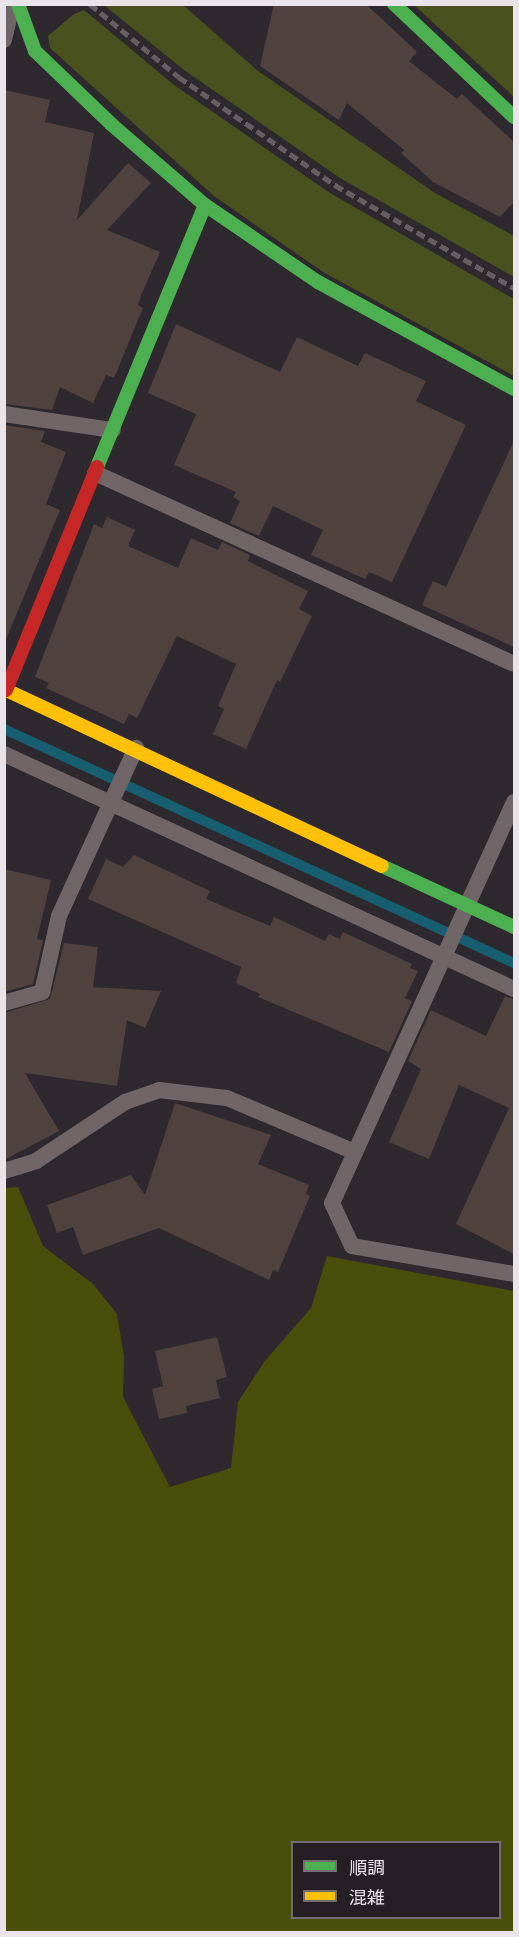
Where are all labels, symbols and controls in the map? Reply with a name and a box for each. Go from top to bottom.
legend [291,1841,501,1919]
text: 順調 [349,1858,385,1879]
text: 混雑 [349,1888,385,1909]

